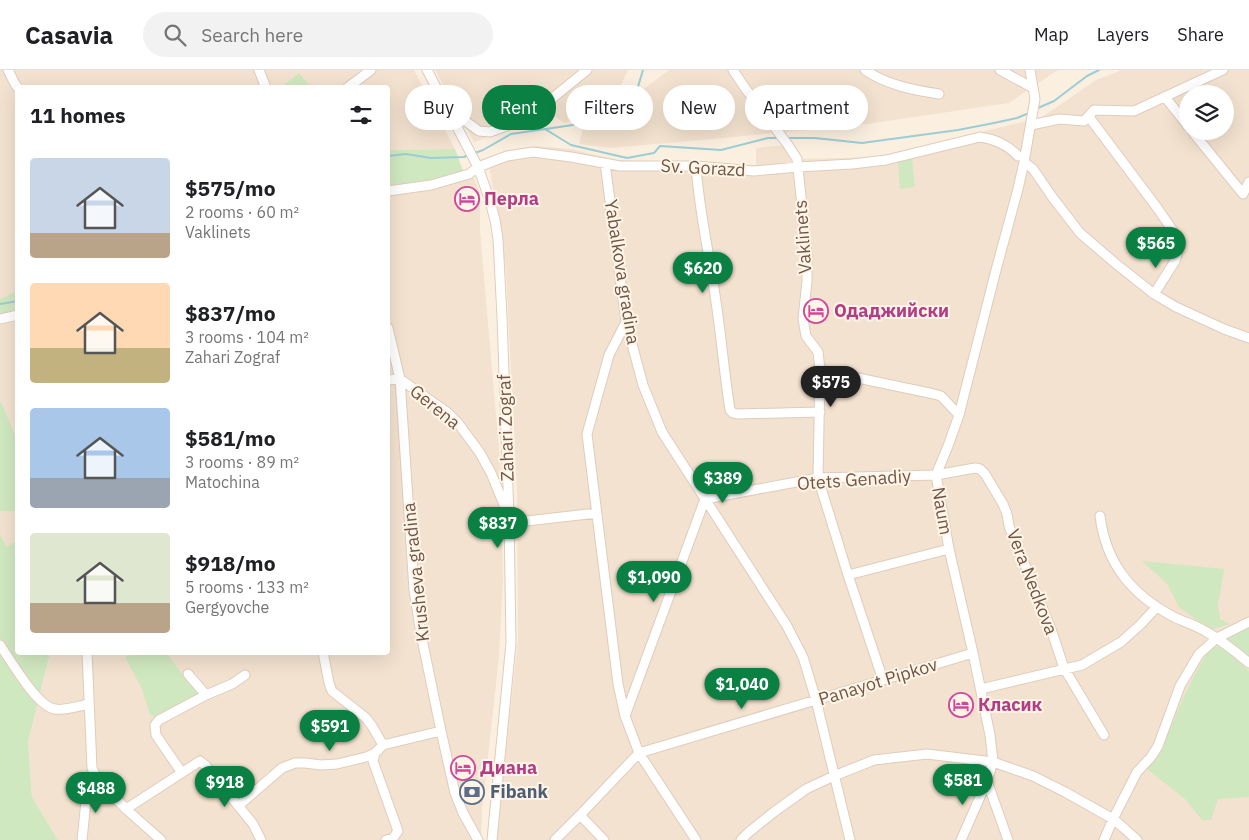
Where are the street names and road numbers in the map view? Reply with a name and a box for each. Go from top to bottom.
street label: Sv. Gorazd [660,154,746,181]
street label: Yabalkova gradina [600,198,645,346]
street label: Vaklinets [788,199,817,275]
street label: Zahari Zograf [492,374,519,482]
street label: Gerena [405,379,466,434]
street label: Otets Genadiy [796,464,912,495]
street label: Naum [927,485,958,537]
street label: Krusheva gradina [397,501,434,643]
street label: Vera Nedkova [1002,526,1063,638]
street label: Panayot Pipkov [815,652,940,711]

